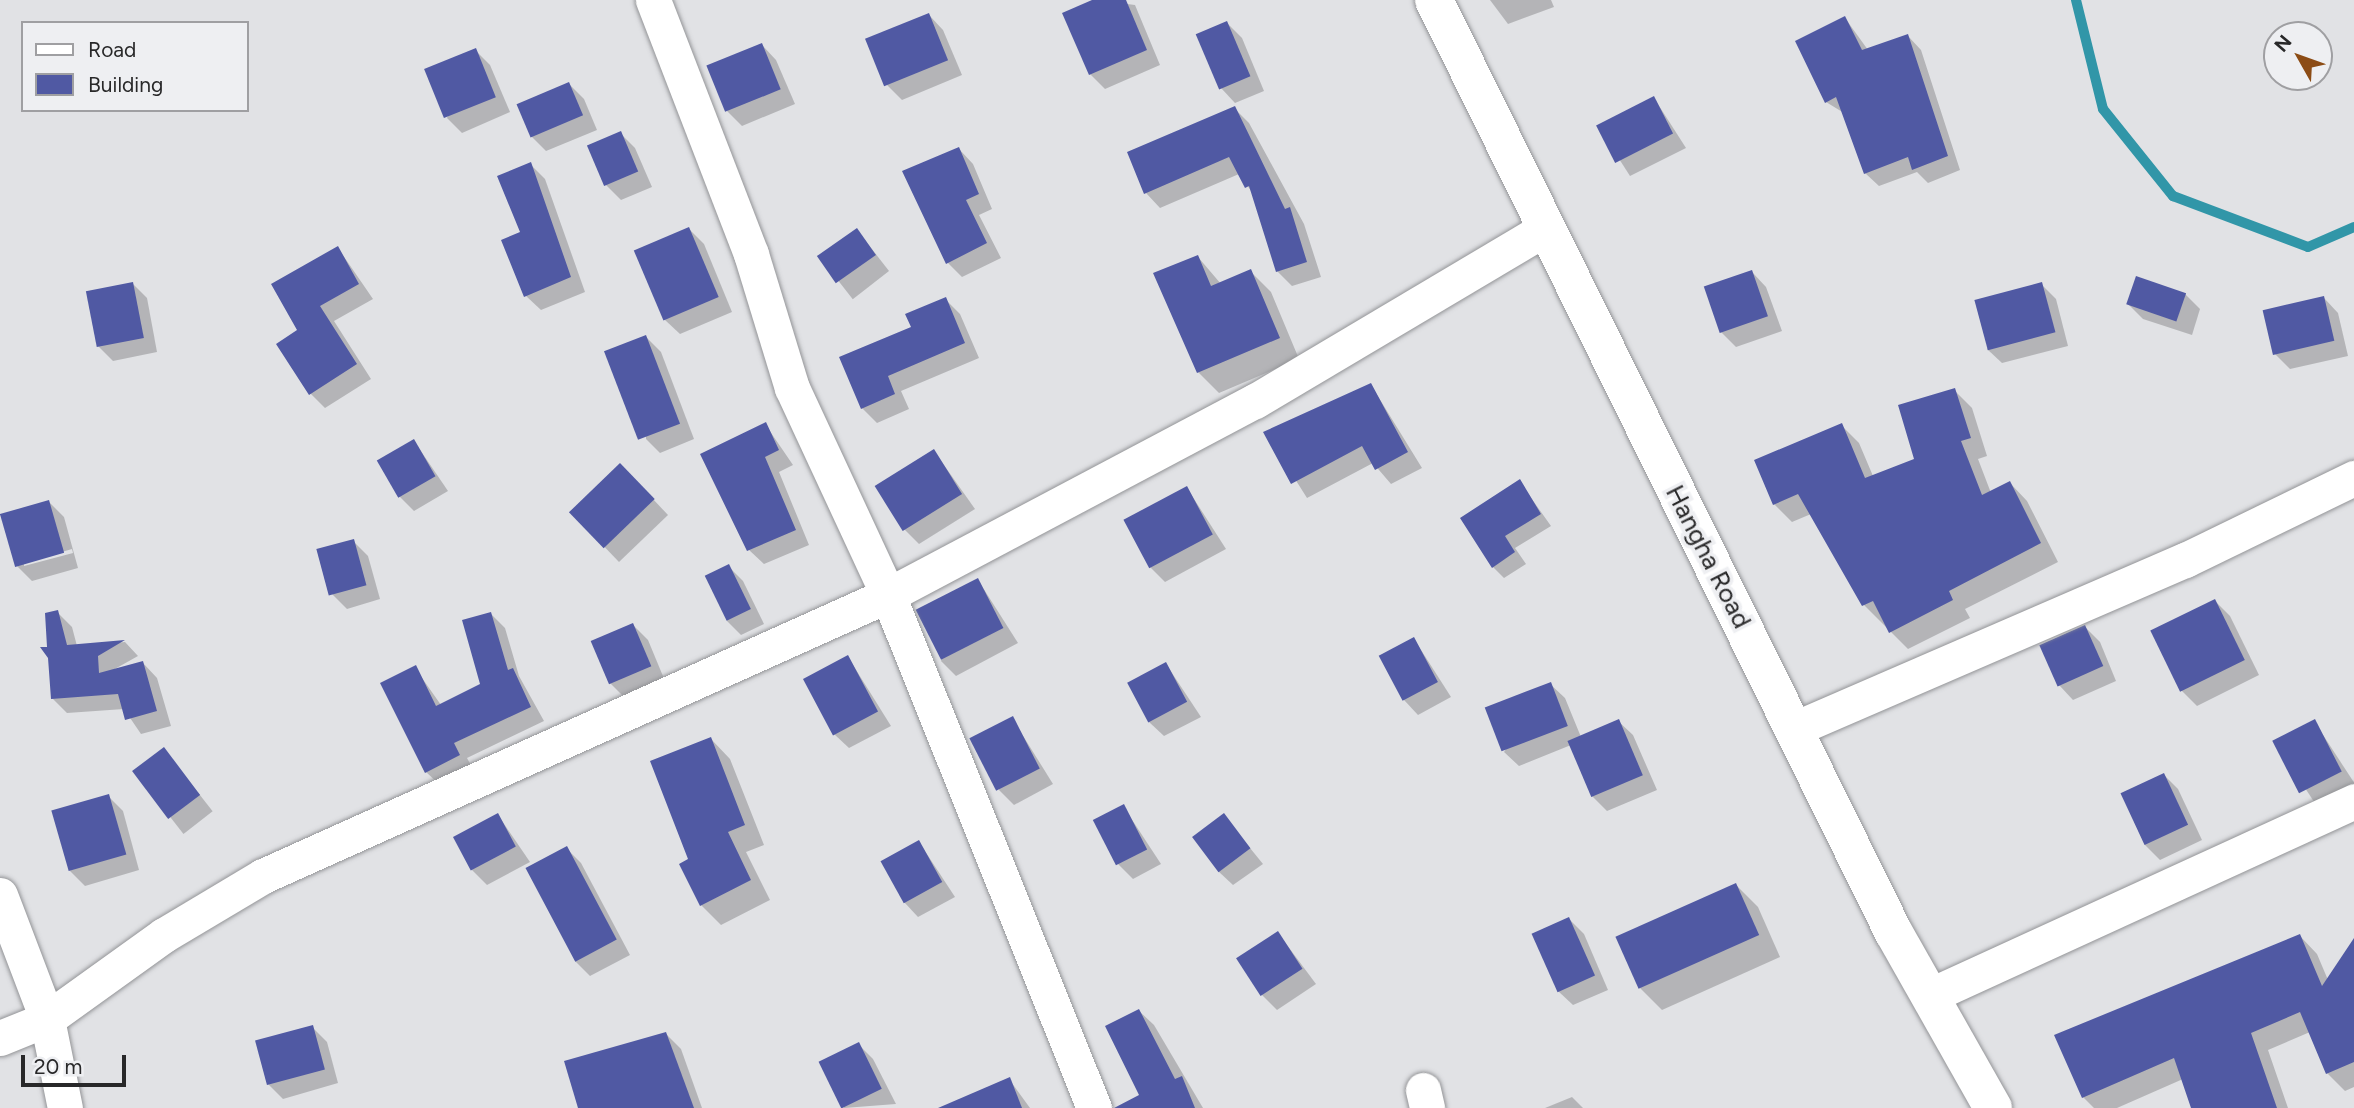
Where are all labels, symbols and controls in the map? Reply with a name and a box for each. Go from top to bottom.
legend [21,21,248,112]
north arrow [2263,21,2333,91]
text: N [2270,30,2297,56]
text: Road [88,37,136,62]
text: Building [88,72,163,97]
street label: Hangha Road [1659,480,1757,634]
scale bar [24,1042,130,1086]
text: 20 m [34,1054,82,1079]

